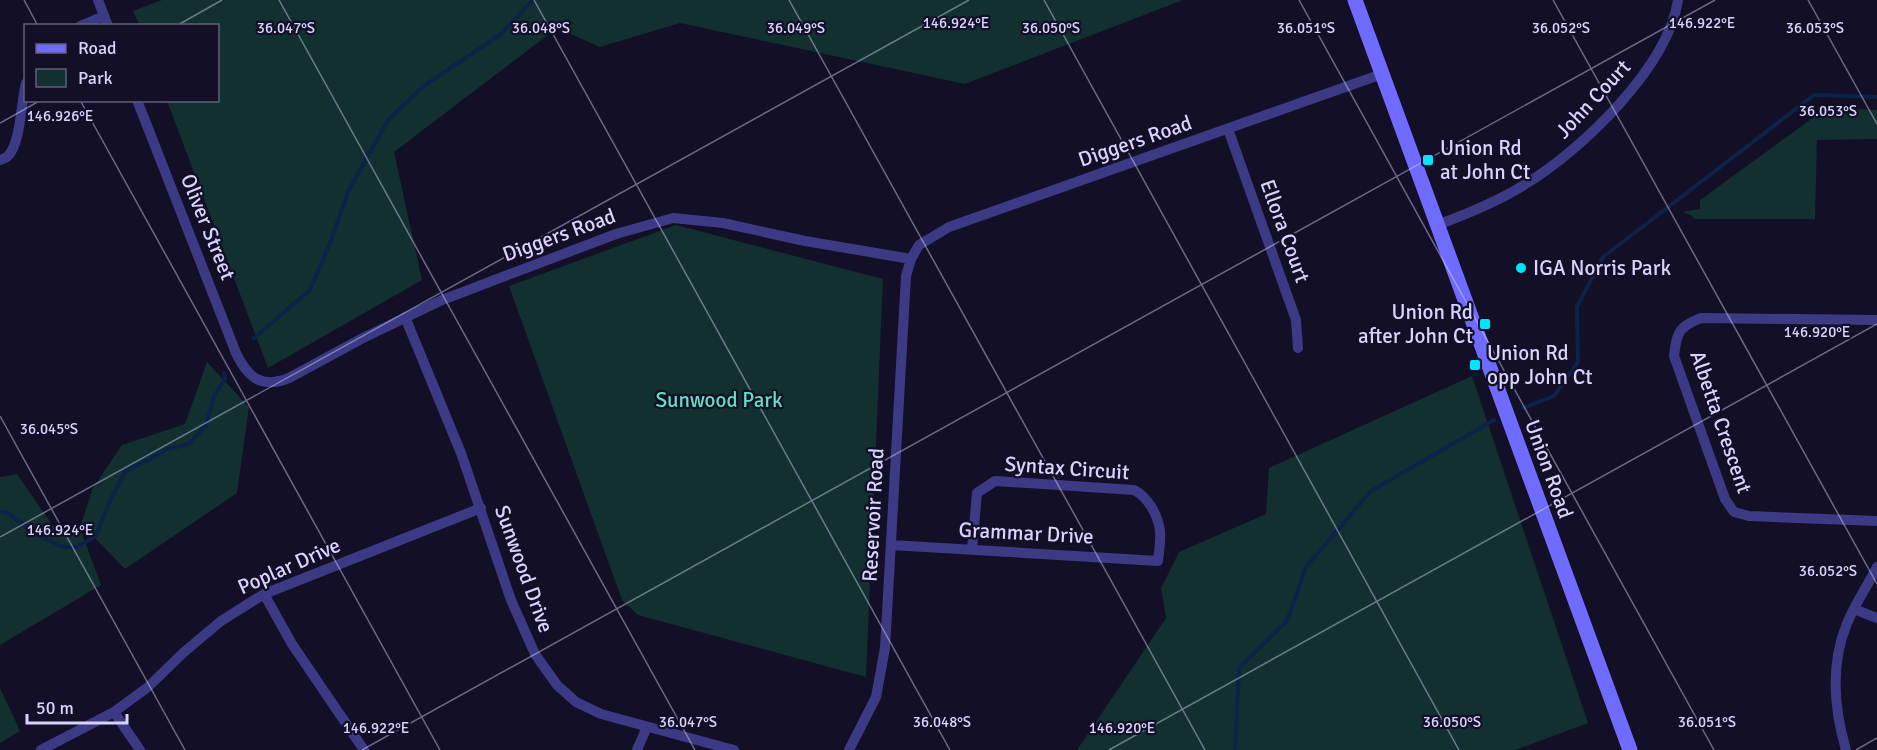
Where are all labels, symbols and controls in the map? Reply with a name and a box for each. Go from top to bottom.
text: 146.924°E [923,14,989,32]
text: 146.922°E [1669,14,1735,32]
text: 36.047°S [257,19,315,37]
text: 36.048°S [512,19,570,37]
text: 36.049°S [767,19,825,37]
text: 36.050°S [1022,19,1080,37]
text: 36.051°S [1277,19,1335,37]
text: 36.052°S [1532,19,1590,37]
text: 36.053°S [1786,19,1844,37]
legend [24,24,219,102]
text: Road [78,37,117,59]
street label: John Court [1550,54,1636,144]
text: Park [78,67,113,89]
text: 36.053°S [1799,102,1857,120]
text: 146.926°E [27,107,93,125]
street label: Diggers Road [1075,109,1195,173]
place label: Union Rd at John Ct [1440,135,1530,185]
marker: Union Rd at John Ct [1421,153,1435,167]
street label: Oliver Street [175,170,241,284]
street label: Ellora Court [1254,176,1316,286]
street label: Diggers Road [499,203,619,267]
place label: IGA Norris Park [1533,255,1671,281]
marker: IGA Norris Park [1514,261,1528,275]
place label: Union Rd after John Ct [1358,299,1473,349]
marker: Union Rd after John Ct [1478,317,1492,331]
text: 146.920°E [1784,323,1850,341]
place label: Union Rd opp John Ct [1487,340,1593,390]
street label: Albetta Crescent [1684,347,1758,497]
marker: Union Rd opp John Ct [1468,358,1482,372]
park label: Sunwood Park [655,387,783,413]
street label: Union Road [1519,416,1579,522]
text: 36.045°S [20,420,78,438]
street label: Reservoir Road [857,447,889,583]
street label: Syntax Circuit [1004,451,1130,485]
street label: Sunwood Drive [489,502,559,636]
street label: Grammar Drive [958,516,1094,550]
text: 146.924°E [27,521,93,539]
street label: Poplar Drive [234,532,344,600]
text: 36.052°S [1799,562,1857,580]
scale bar [27,687,128,725]
text: 50 m [36,697,74,719]
text: 36.047°S [659,713,717,731]
text: 36.048°S [913,713,971,731]
text: 36.050°S [1423,713,1481,731]
text: 36.051°S [1678,713,1736,731]
text: 146.922°E [343,719,409,737]
text: 146.920°E [1089,719,1155,737]

